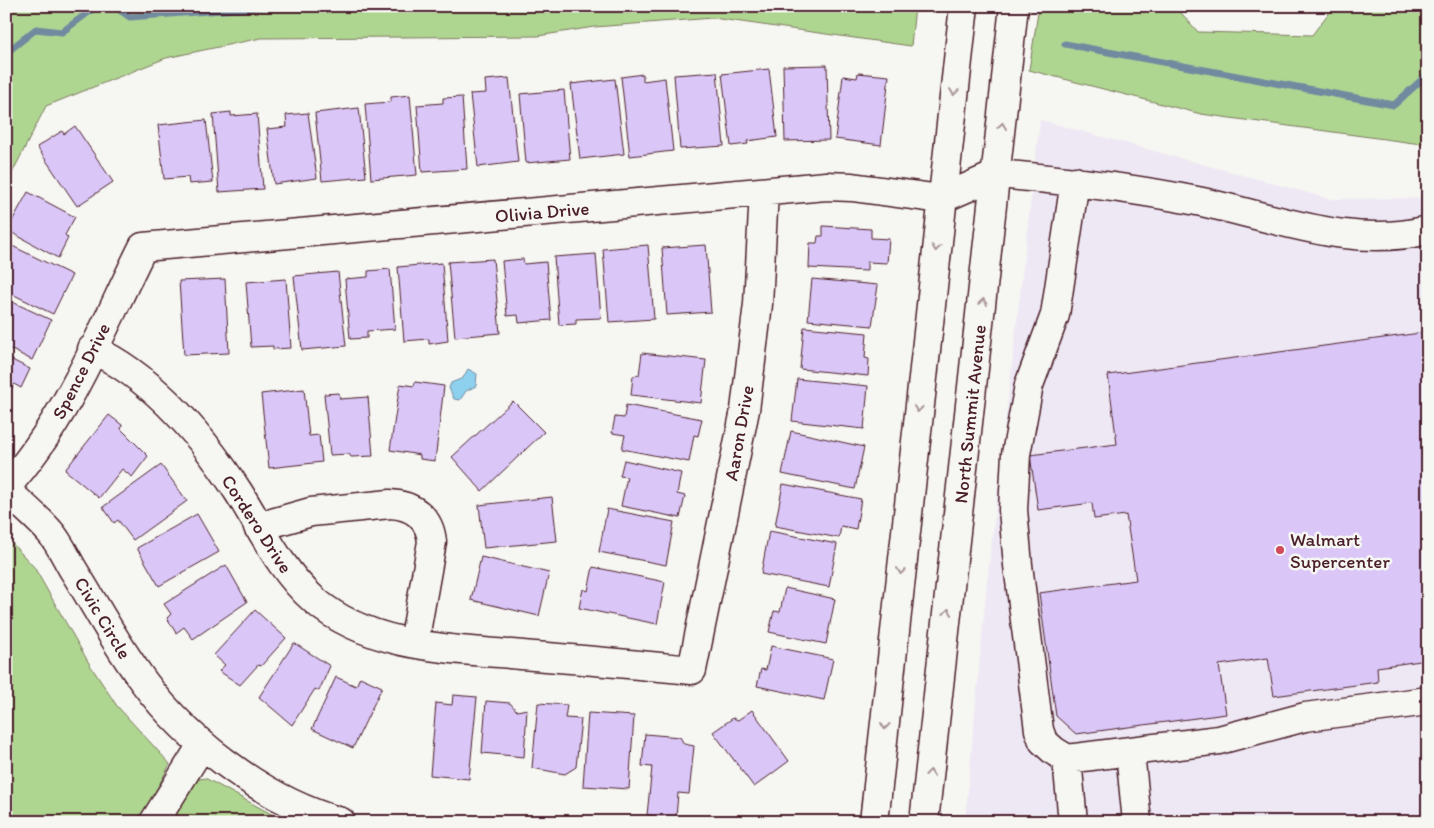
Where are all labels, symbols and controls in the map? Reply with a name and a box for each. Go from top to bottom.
one-way arrow [949,88,960,96]
one-way arrow [996,121,1007,129]
street label: Olivia Drive [494,196,590,228]
one-way arrow [931,244,942,252]
one-way arrow [977,297,988,305]
street label: Spence Drive [47,319,115,423]
street label: North Summit Avenue [949,324,991,504]
street label: Aaron Drive [719,384,759,482]
one-way arrow [913,406,924,414]
street label: Cordero Drive [217,470,297,578]
place label: Walmart Supercenter [1290,528,1390,573]
marker: Walmart Supercenter [1274,544,1286,556]
one-way arrow [896,567,907,575]
street label: Civic Circle [70,573,136,663]
one-way arrow [942,608,953,616]
one-way arrow [880,722,891,730]
one-way arrow [924,769,935,777]

